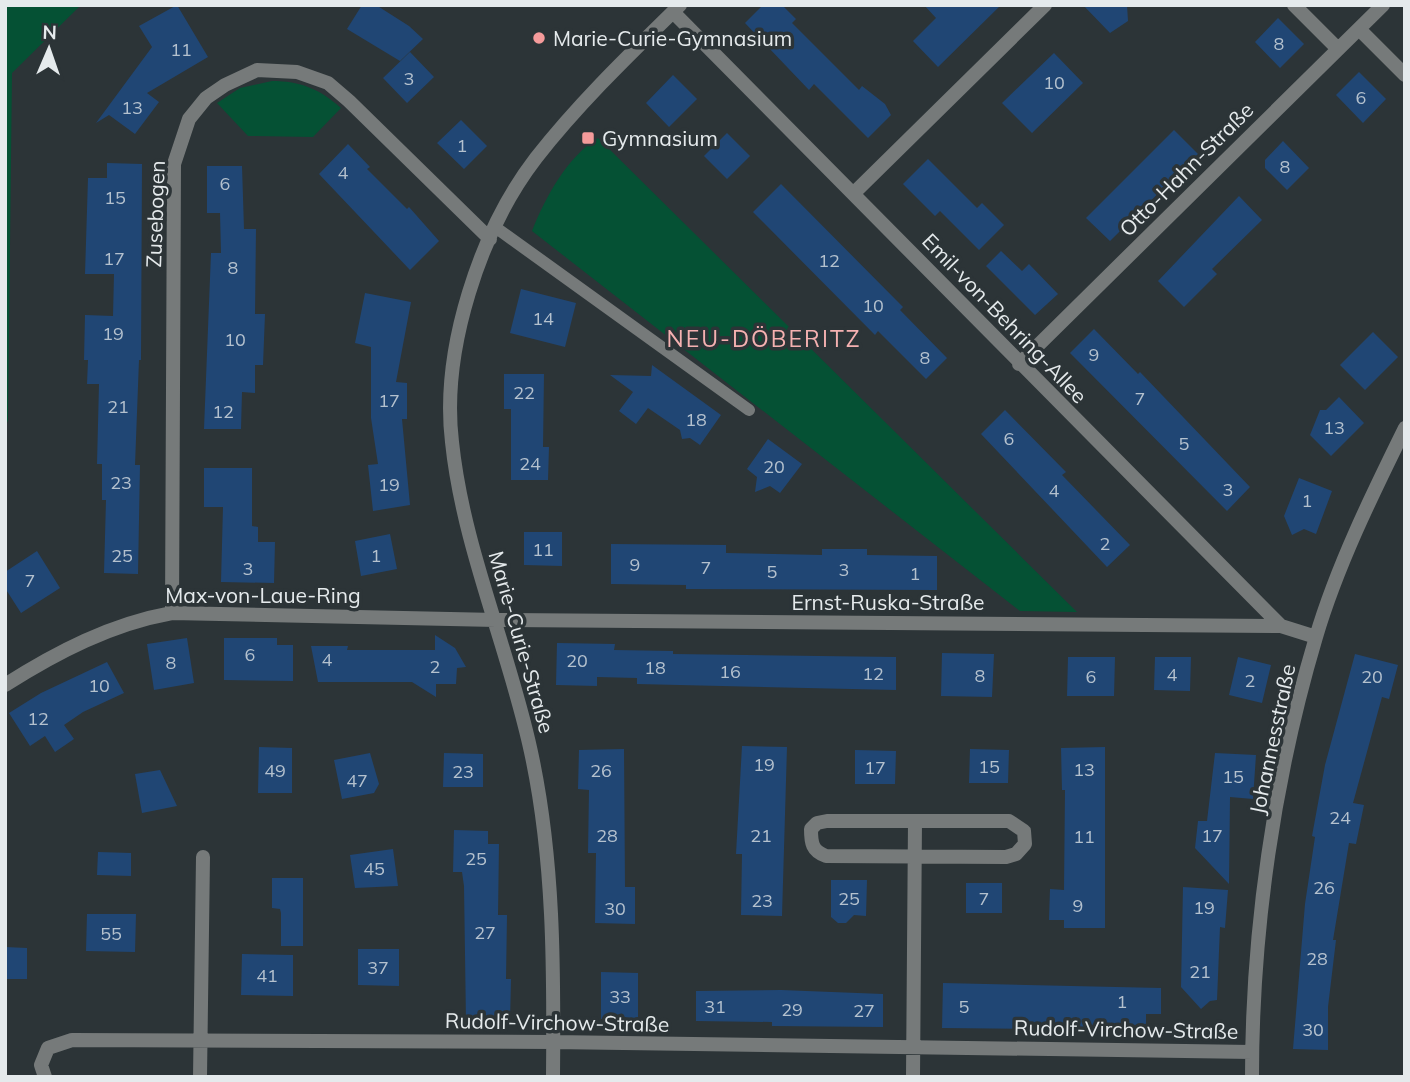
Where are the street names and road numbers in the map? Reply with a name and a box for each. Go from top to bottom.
street label: Otto-Hahn-Straße [1114,97,1258,241]
street label: Zusebogen [140,160,170,268]
street label: Emil-von-Behring-Allee [917,228,1093,408]
street label: Marie-Curie-Straße [484,548,560,736]
street label: Max-von-Laue-Ring [165,582,361,608]
street label: Ernst-Ruska-Straße [792,589,984,615]
street label: Johannesstraße [1243,662,1301,816]
street label: Rudolf-Virchow-Straße [445,1007,669,1037]
street label: Rudolf-Virchow-Straße [1014,1014,1238,1044]

